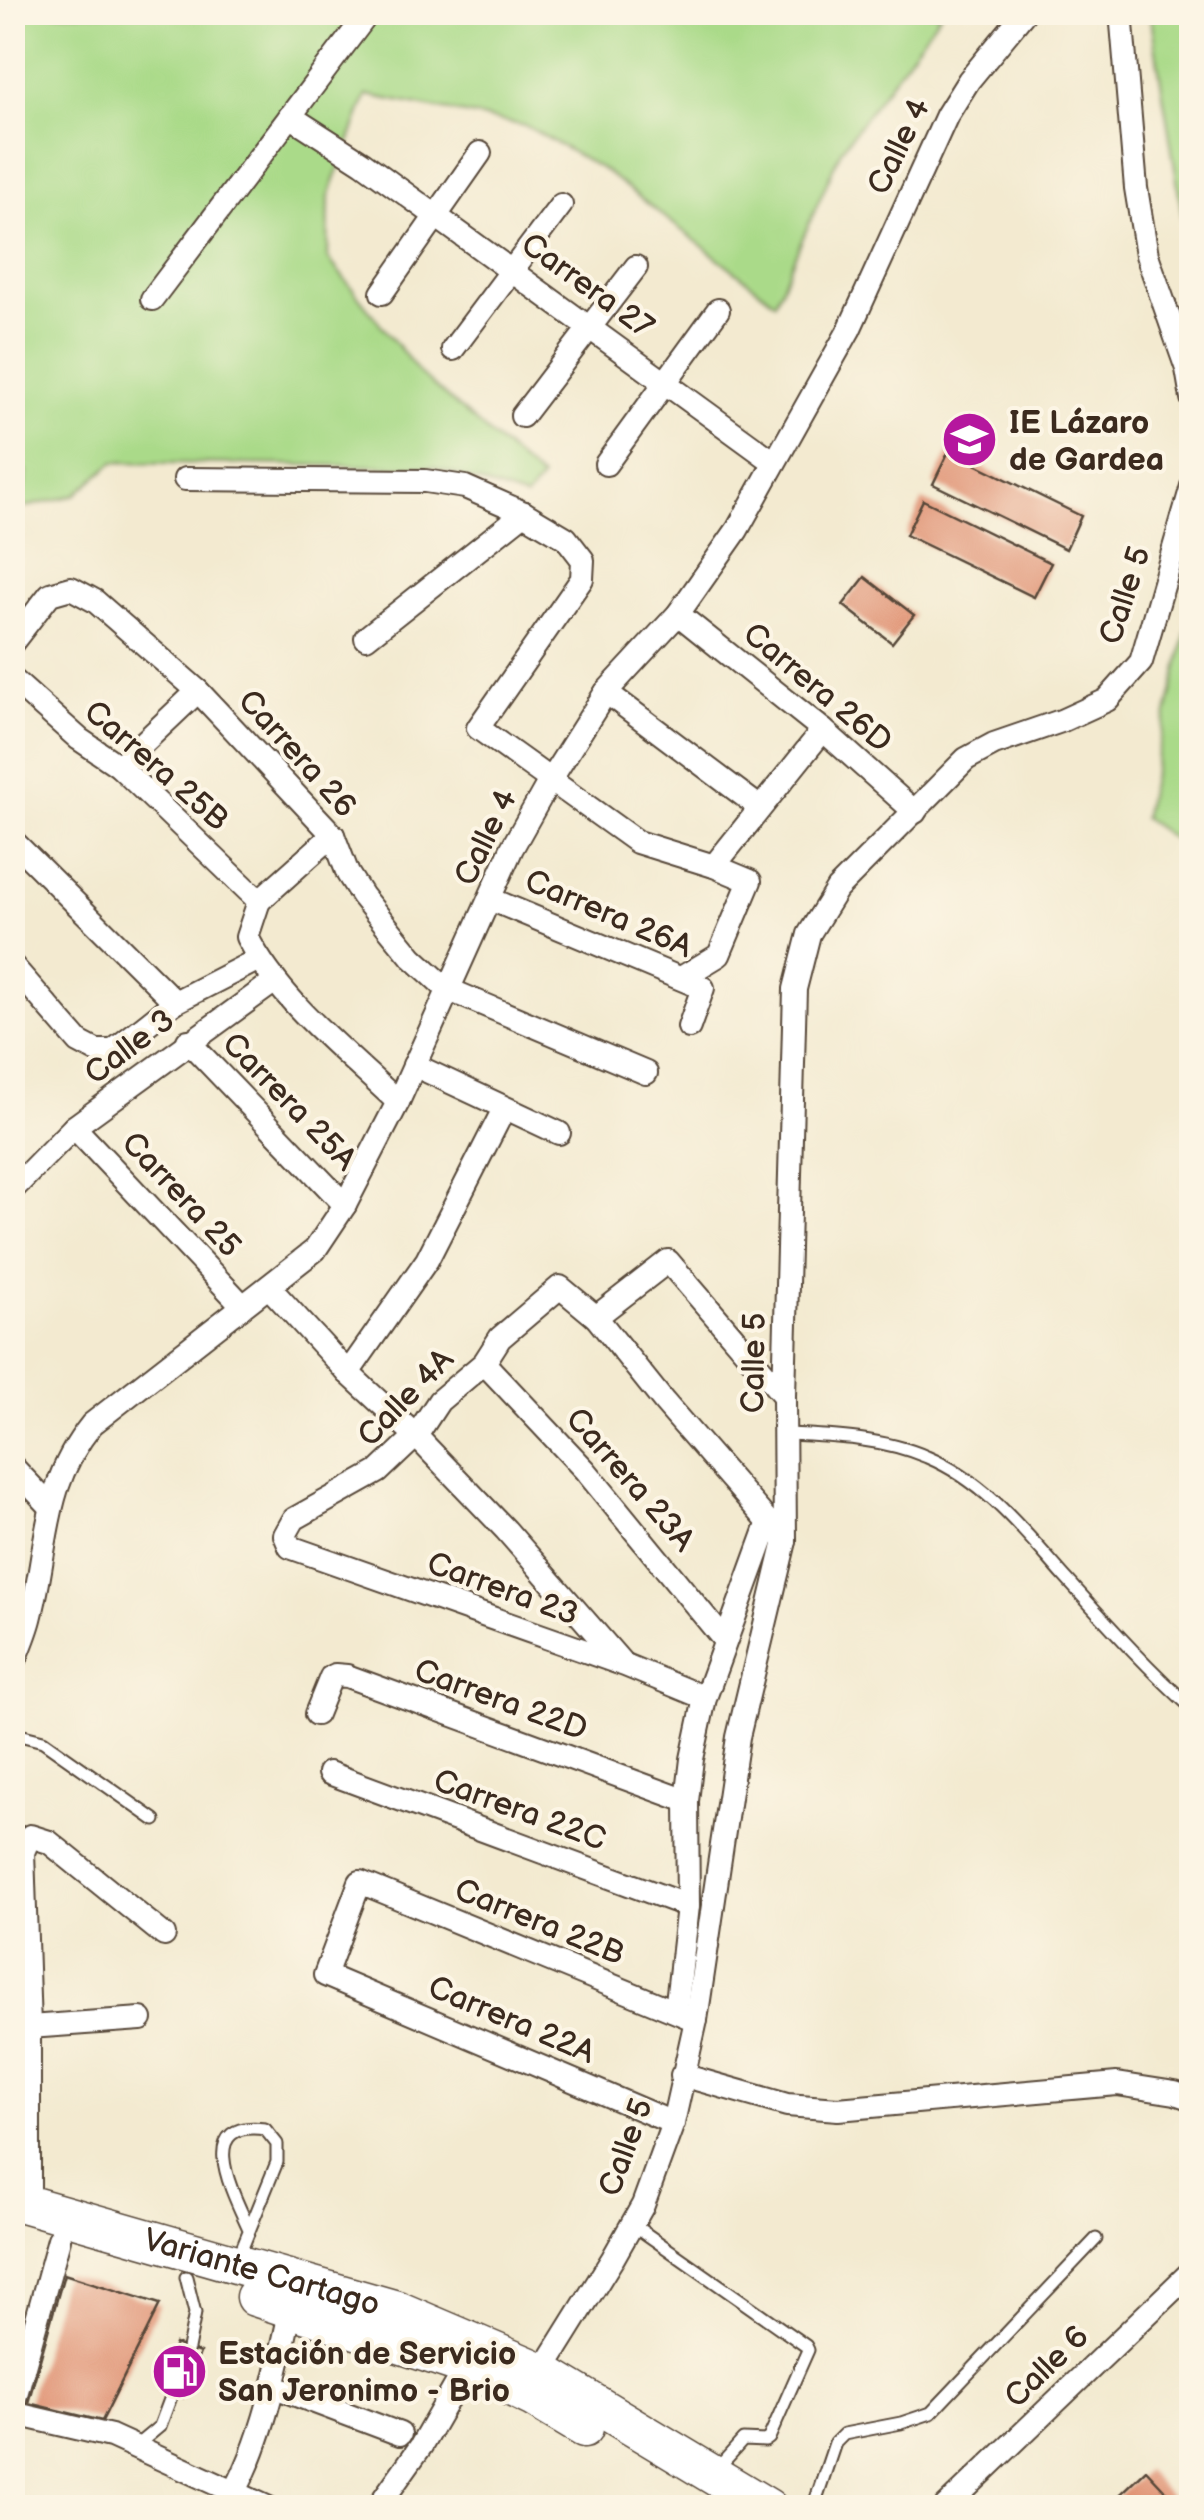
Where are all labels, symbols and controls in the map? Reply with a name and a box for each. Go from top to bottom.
street label: Calle 4 [859,92,939,201]
street label: Carrera 27 [513,225,661,348]
place label: IE Lázaro de Gardea [1009,404,1164,480]
school or university icon: IE Lázaro de Gardea [940,410,1000,470]
street label: Calle 5 [1091,541,1160,649]
street label: Carrera 26D [735,615,899,761]
street label: Carrera 26 [229,682,364,826]
street label: Carrera 25B [76,693,236,840]
street label: Calle 4 [446,783,526,892]
street label: Carrera 26A [519,862,698,967]
street label: Calle 3 [77,1001,182,1094]
street label: Carrera 25A [214,1025,365,1179]
street label: Carrera 25 [113,1124,249,1266]
street label: Calle 5 [734,1312,775,1414]
street label: Calle 4A [350,1340,463,1455]
street label: Carrera 23A [557,1400,703,1560]
street label: Carrera 23 [422,1544,583,1635]
street label: Carrera 22D [409,1651,592,1750]
street label: Carrera 22C [428,1761,611,1860]
street label: Carrera 22B [449,1871,630,1974]
street label: Carrera 22A [422,1968,601,2073]
street label: Calle 5 [591,2093,662,2202]
street label: Variante Cartago [139,2221,384,2325]
street label: Calle 6 [997,2318,1097,2417]
place label: Estación de Servicio San Jeronimo - Brio [218,2335,516,2411]
fuel station icon: Estación de Servicio San Jeronimo - Brio [149,2341,209,2401]

